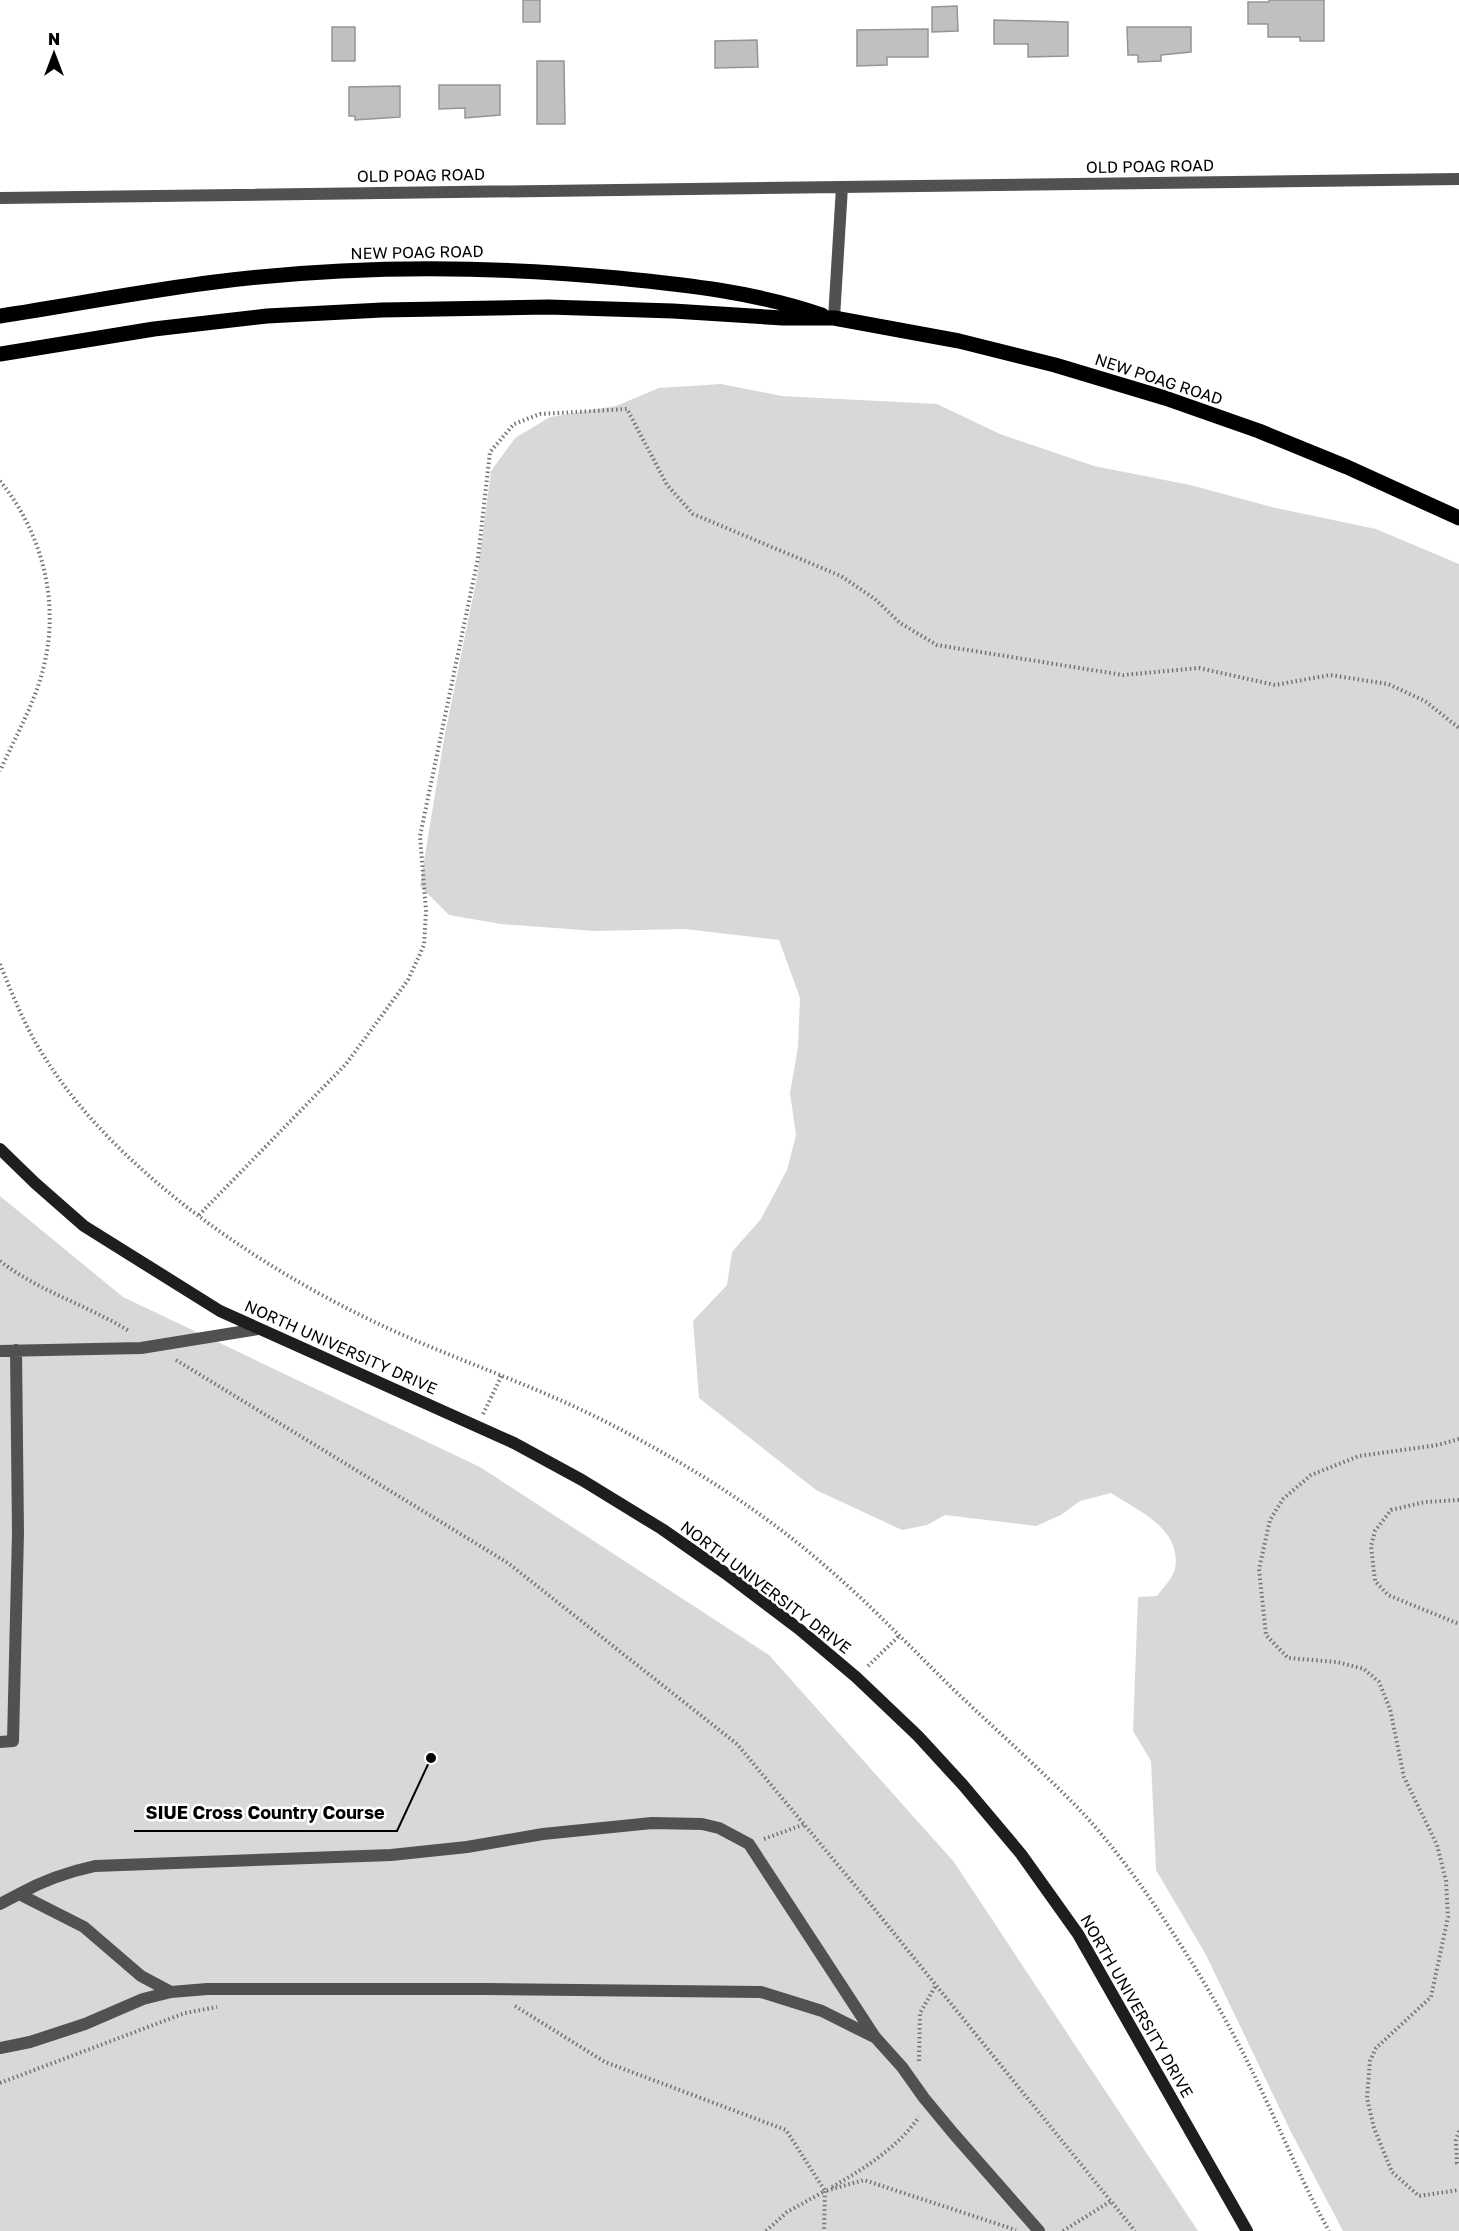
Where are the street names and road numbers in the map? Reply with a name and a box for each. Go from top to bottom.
street label: OLD POAG ROAD [1086,155,1214,177]
street label: OLD POAG ROAD [357,164,485,186]
street label: NEW POAG ROAD [350,241,484,263]
street label: NEW POAG ROAD [1093,349,1225,409]
street label: NORTH UNIVERSITY DRIVE [242,1295,440,1399]
street label: NORTH UNIVERSITY DRIVE [677,1516,855,1658]
street label: NORTH UNIVERSITY DRIVE [1076,1911,1198,2101]

